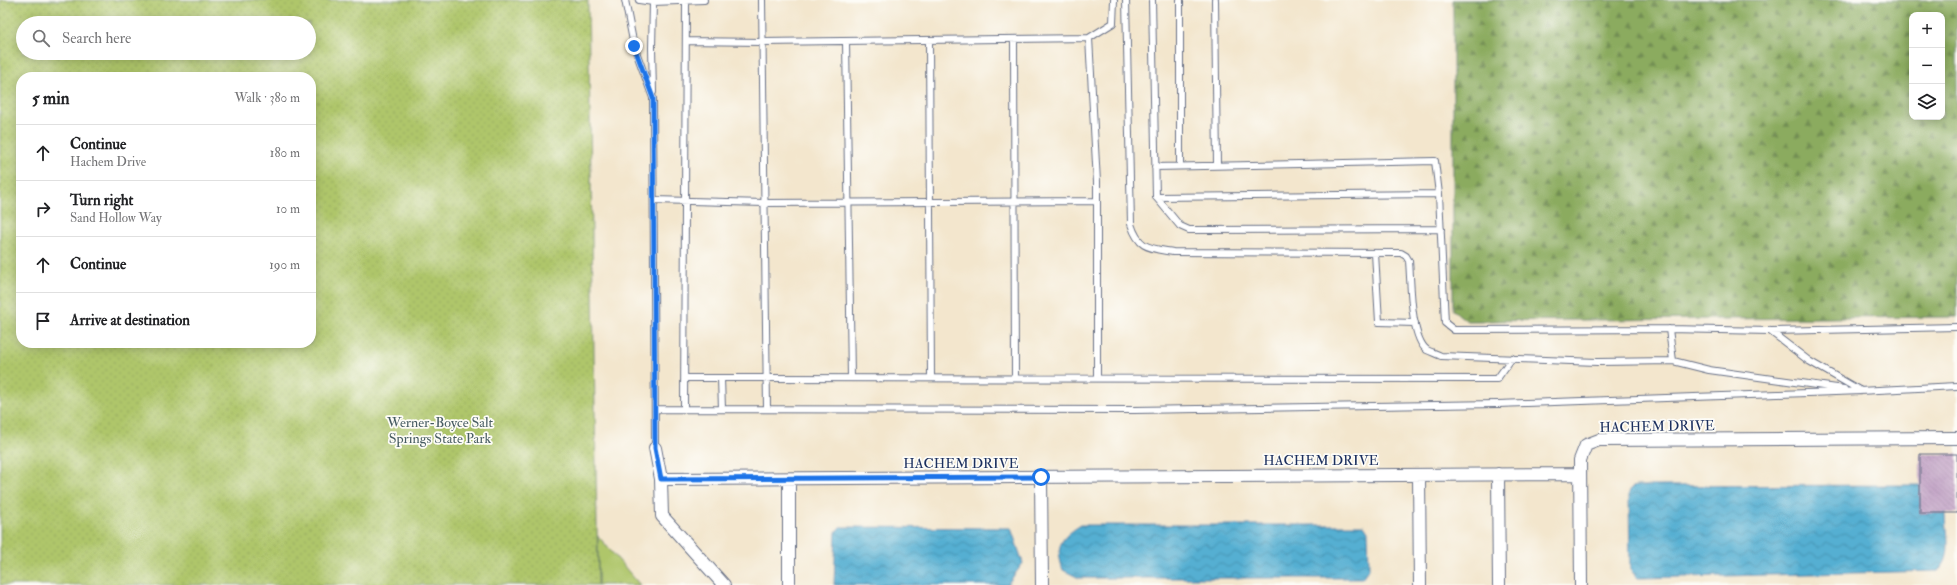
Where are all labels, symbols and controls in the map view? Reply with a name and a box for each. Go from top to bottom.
map controls [1909,12,1945,120]
button: + [1909,12,1945,48]
search box [16,16,316,60]
icon: search [30,27,52,49]
text: Search here [62,29,131,48]
route end [625,37,643,55]
button: − [1909,48,1945,84]
button: layers [1909,84,1945,120]
text: 5 min [32,88,70,109]
text: Walk · 380 m [234,90,300,106]
text: Continue [70,135,126,154]
icon: ahead [32,142,54,164]
text: 180 m [270,145,300,161]
text: Hachem Drive [70,154,146,170]
text: Turn right [70,191,133,210]
icon: right [32,198,54,220]
text: 10 m [276,201,300,217]
text: Sand Hollow Way [70,210,162,226]
icon: ahead [32,254,54,276]
text: Continue [70,255,126,274]
text: 190 m [269,257,300,273]
icon: arrive [32,310,54,332]
text: Arrive at destination [70,311,190,330]
park label: Werner-Boyce Salt Springs State Park [386,414,494,448]
street label: HACHEM DRIVE [1599,417,1715,436]
street label: HACHEM DRIVE [1263,452,1379,469]
street label: HACHEM DRIVE [903,455,1019,472]
route start [1032,468,1050,486]

